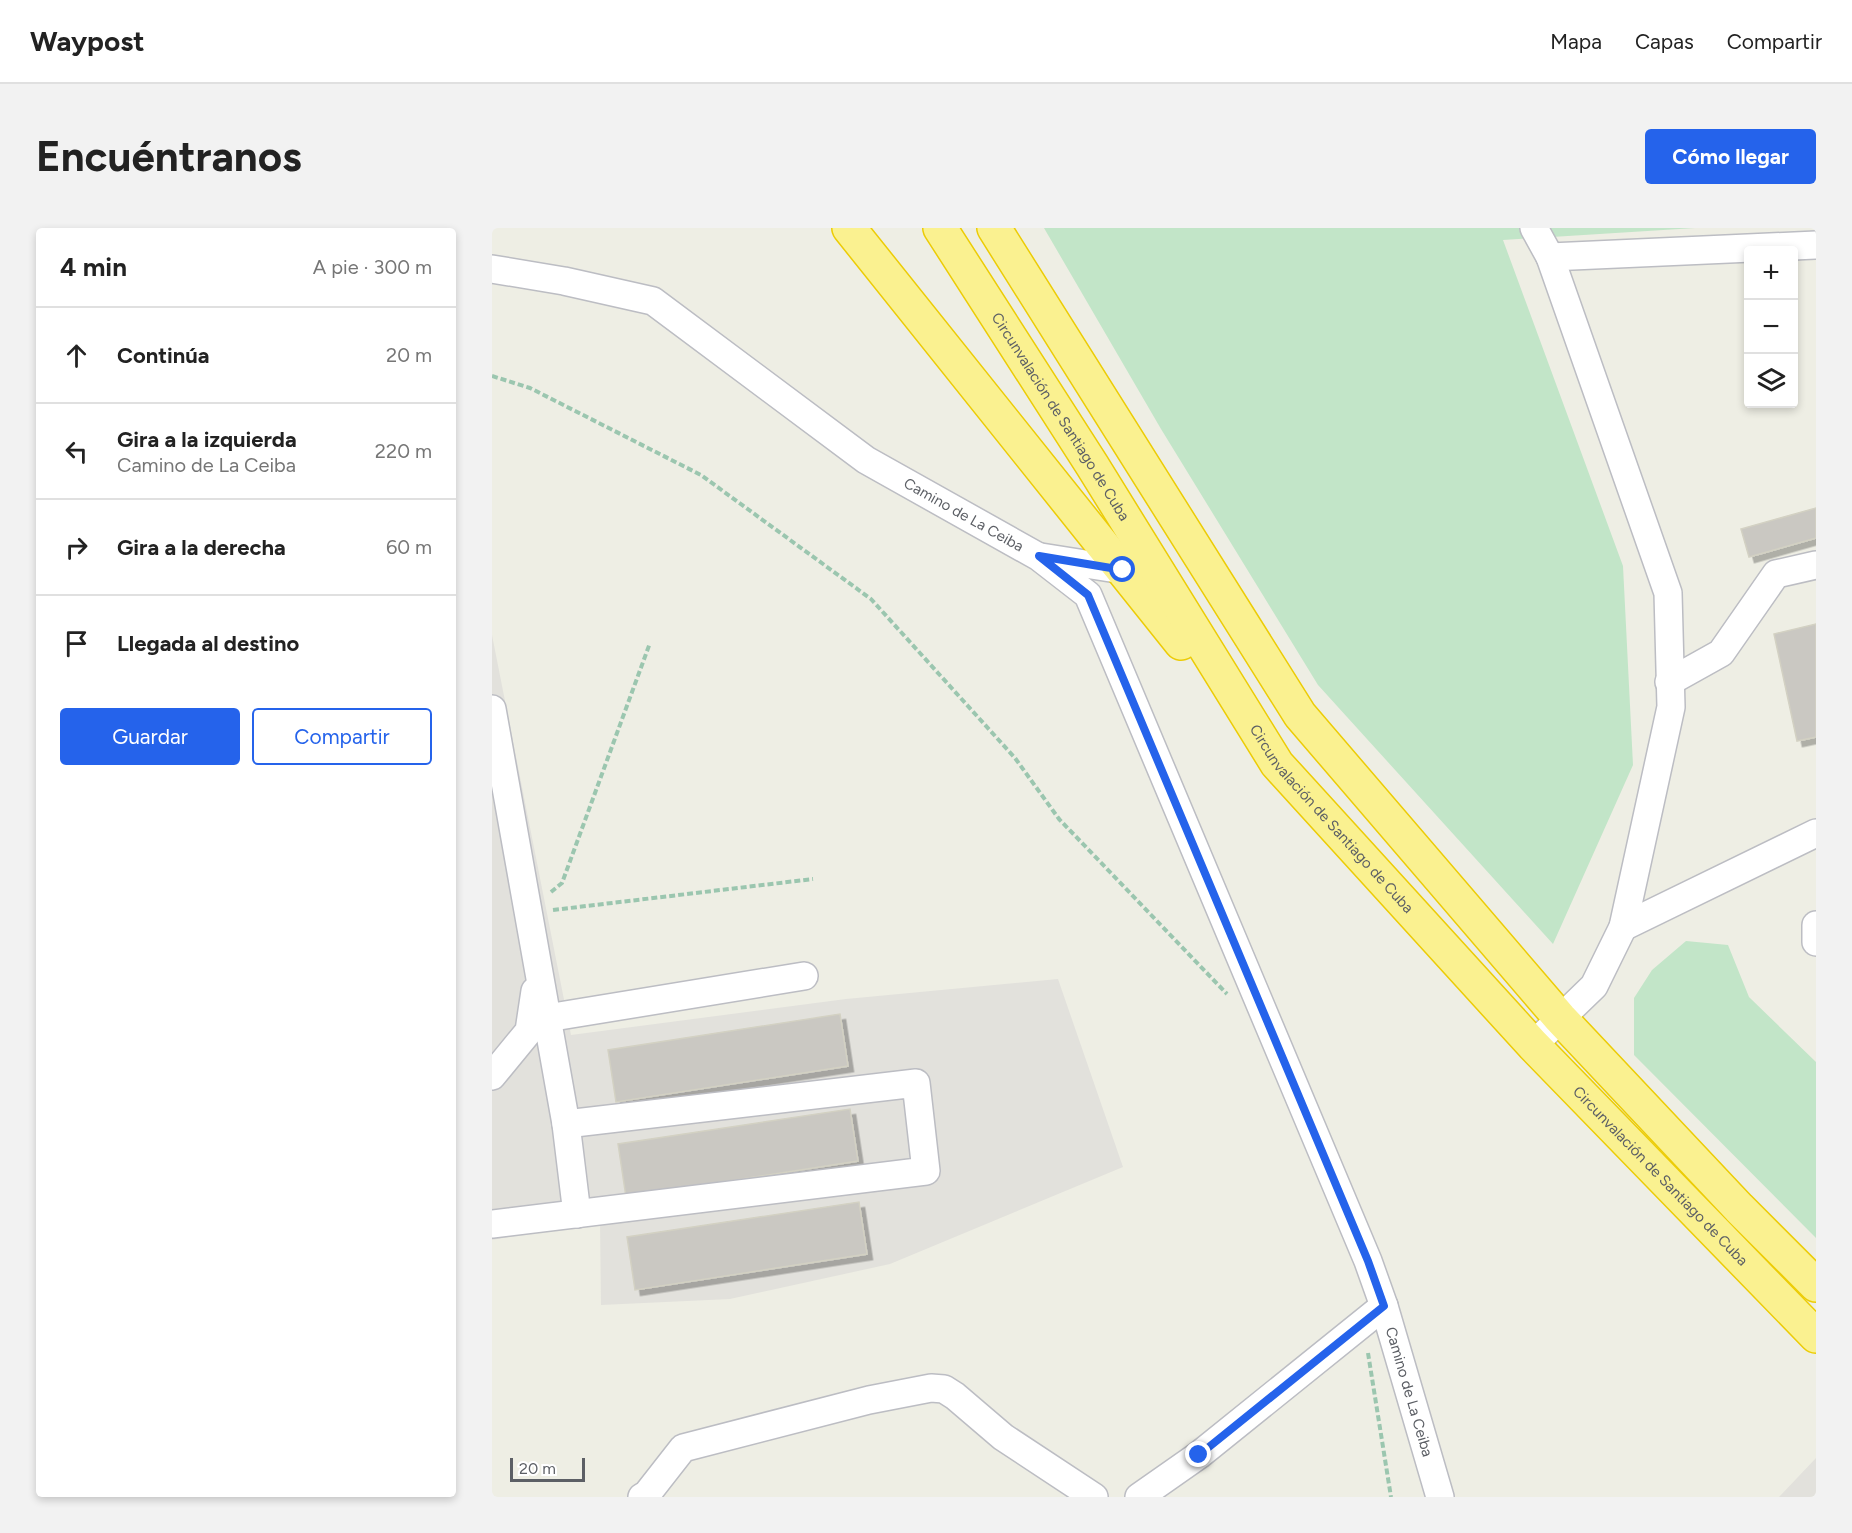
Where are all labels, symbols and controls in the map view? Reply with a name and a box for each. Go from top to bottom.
text: Waypost [30,24,144,58]
text: Mapa [1550,29,1602,54]
text: Capas [1635,29,1694,54]
text: Compartir [1727,29,1822,54]
button: Cómo llegar [1645,129,1816,184]
text: Encuéntranos [36,131,302,182]
map controls [1744,246,1798,408]
button: + [1744,246,1798,300]
text: 4 min [60,251,127,283]
text: A pie · 300 m [313,255,432,279]
button: − [1744,300,1798,354]
street label: Circunvalación de Santiago de Cuba [988,309,1133,524]
icon: ahead [60,339,93,372]
text: Continúa [117,342,210,369]
text: 20 m [386,343,432,367]
button: layers [1744,354,1798,408]
text: Gira a la izquierda [117,426,297,453]
icon: left [60,435,93,468]
text: 220 m [375,439,432,463]
text: Camino de La Ceiba [117,453,296,477]
street label: Camino de La Ceiba [901,474,1027,555]
icon: right [60,531,93,564]
text: Gira a la derecha [117,534,286,561]
text: 60 m [386,535,432,559]
route start [1109,556,1135,582]
icon: arrive [60,627,93,660]
text: Llegada al destino [117,630,299,657]
button: Guardar [60,708,240,765]
button: Compartir [252,708,432,765]
street label: Circunvalación de Santiago de Cuba [1246,721,1417,917]
street label: Circunvalación de Santiago de Cuba [1569,1083,1752,1269]
street label: Camino de La Ceiba [1382,1325,1437,1459]
route end [1185,1441,1211,1467]
scale bar [510,1455,585,1482]
text: 20 m [519,1459,556,1478]

